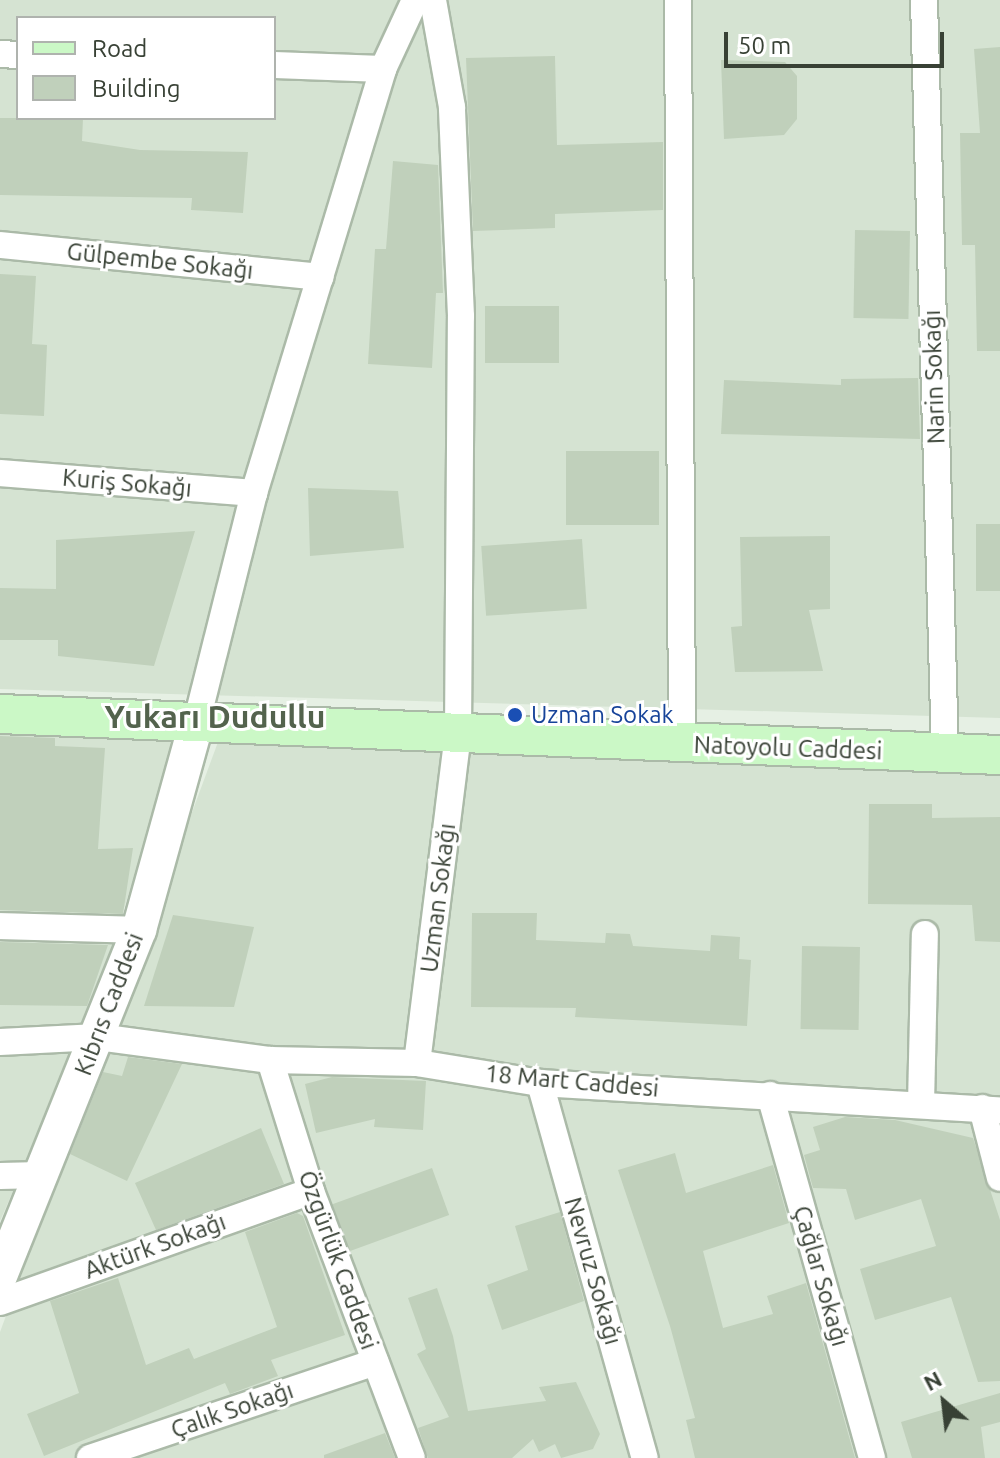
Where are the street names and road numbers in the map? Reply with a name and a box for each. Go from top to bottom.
street label: Gülpembe Sokağı [65,237,255,285]
street label: Narin Sokağı [917,309,951,445]
street label: Kuriş Sokağı [61,463,193,503]
street label: Natoyolu Caddesi [693,730,883,766]
street label: Uzman Sokağı [415,822,461,974]
street label: Kıbrıs Caddesi [69,929,149,1079]
street label: 18 Mart Caddesi [484,1059,660,1103]
street label: Özgürlük Caddesi [292,1167,384,1353]
street label: Nevruz Sokağı [558,1194,628,1348]
street label: Çağlar Sokağı [787,1202,855,1350]
street label: Aktürk Sokağı [80,1207,230,1285]
street label: Çalık Sokağı [167,1376,297,1444]

